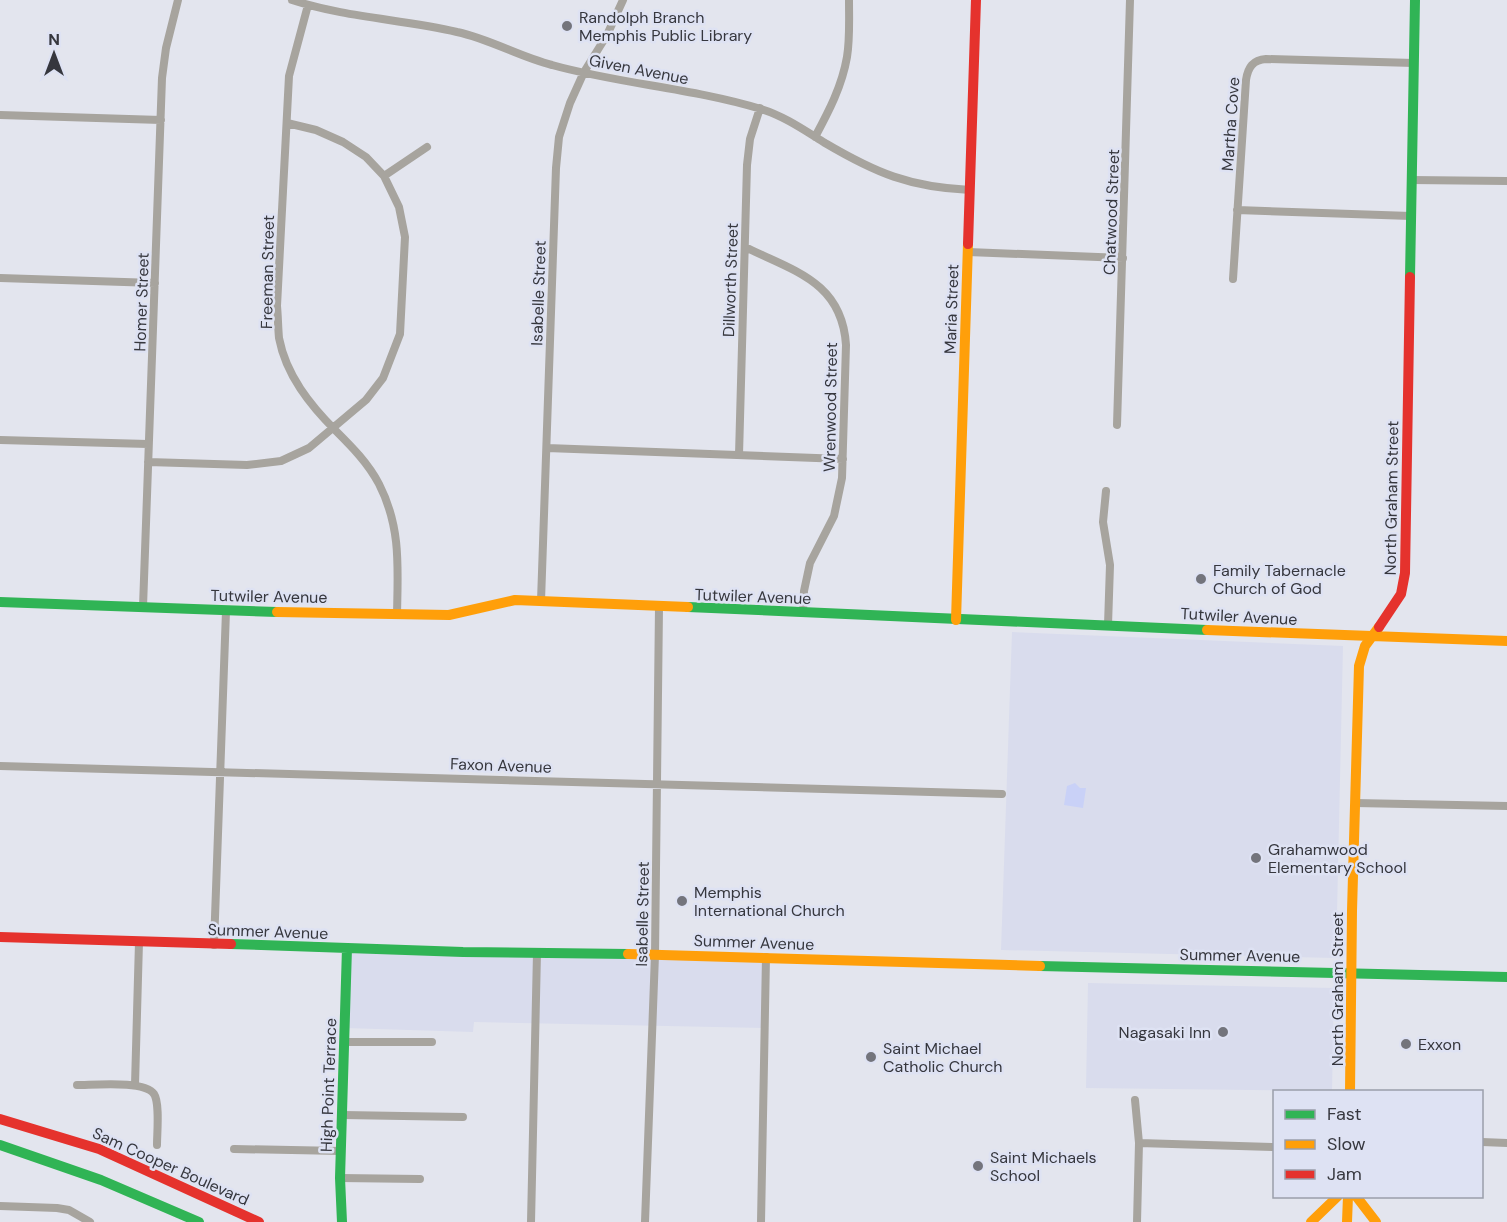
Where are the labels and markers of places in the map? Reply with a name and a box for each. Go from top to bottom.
place label: Randolph Branch Memphis Public Library [579,7,752,46]
marker: Randolph Branch Memphis Public Library [560,19,574,33]
place label: Family Tabernacle Church of God [1213,560,1346,599]
marker: Family Tabernacle Church of God [1194,572,1208,586]
place label: Grahamwood Elementary School [1268,839,1406,878]
marker: Grahamwood Elementary School [1249,851,1263,865]
place label: Memphis International Church [694,882,845,921]
marker: Memphis International Church [675,894,689,908]
place label: Nagasaki Inn [1119,1022,1211,1043]
marker: Nagasaki Inn [1216,1025,1230,1039]
place label: Exxon [1418,1034,1461,1055]
marker: Exxon [1399,1037,1413,1051]
place label: Saint Michael Catholic Church [883,1038,1003,1077]
marker: Saint Michael Catholic Church [864,1050,878,1064]
place label: Saint Michaels School [990,1147,1097,1186]
marker: Saint Michaels School [971,1159,985,1173]

